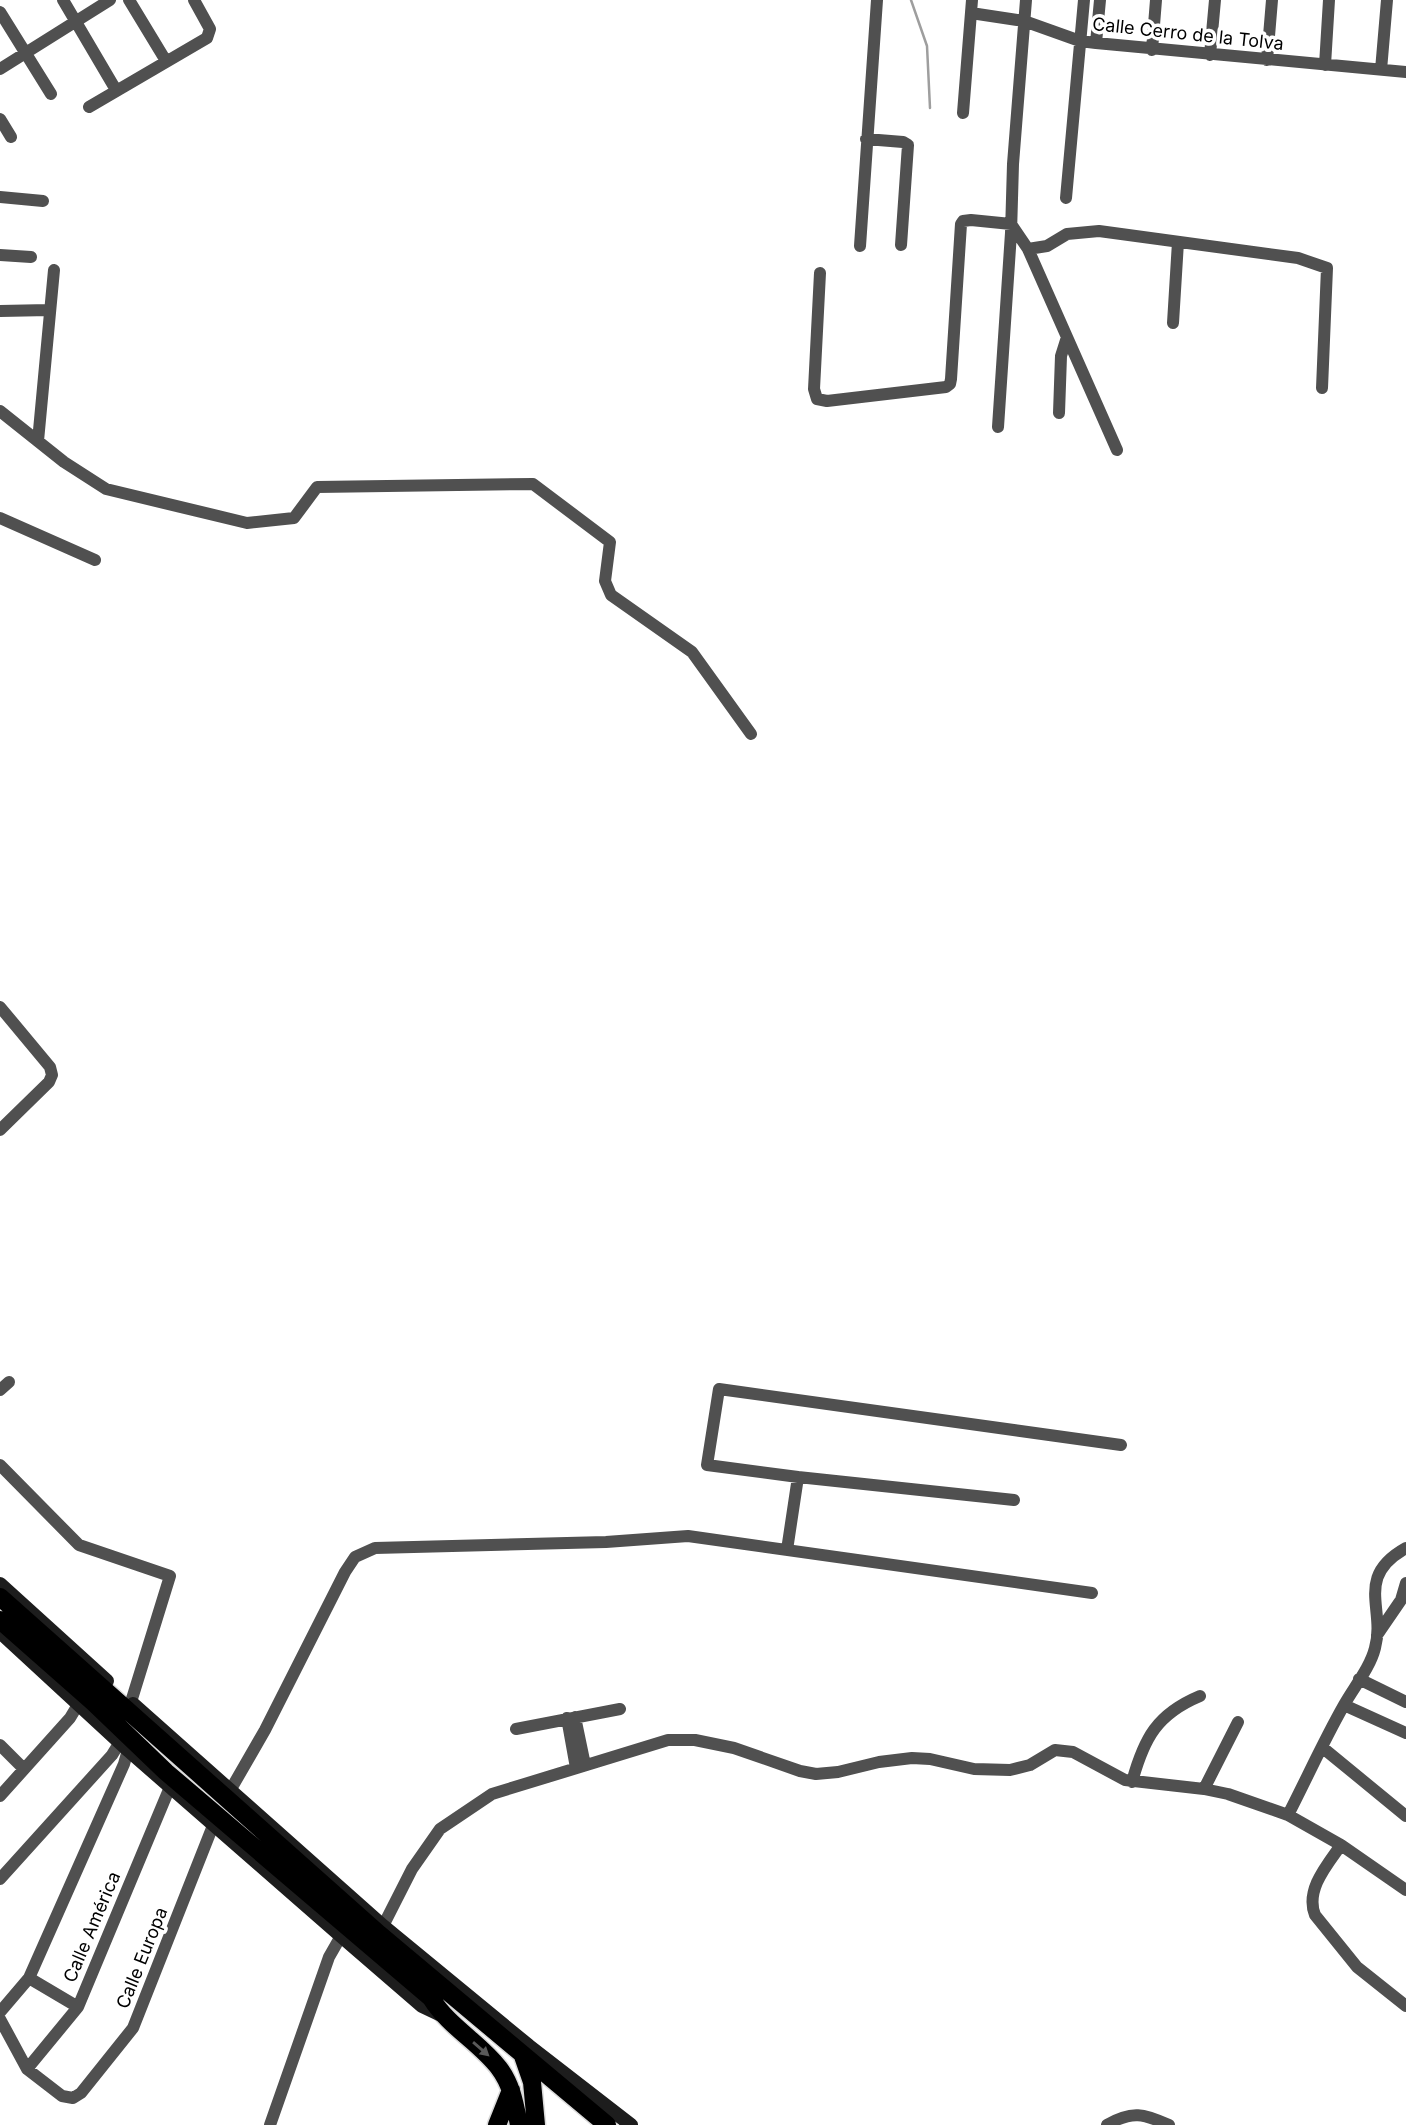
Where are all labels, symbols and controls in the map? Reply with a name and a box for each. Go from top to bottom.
street label: Calle Cerro de la Tolva [1091,13,1285,54]
street label: Calle América [59,1868,124,1985]
street label: Calle Europa [112,1904,171,2012]
one-way arrow [472,2041,489,2056]

